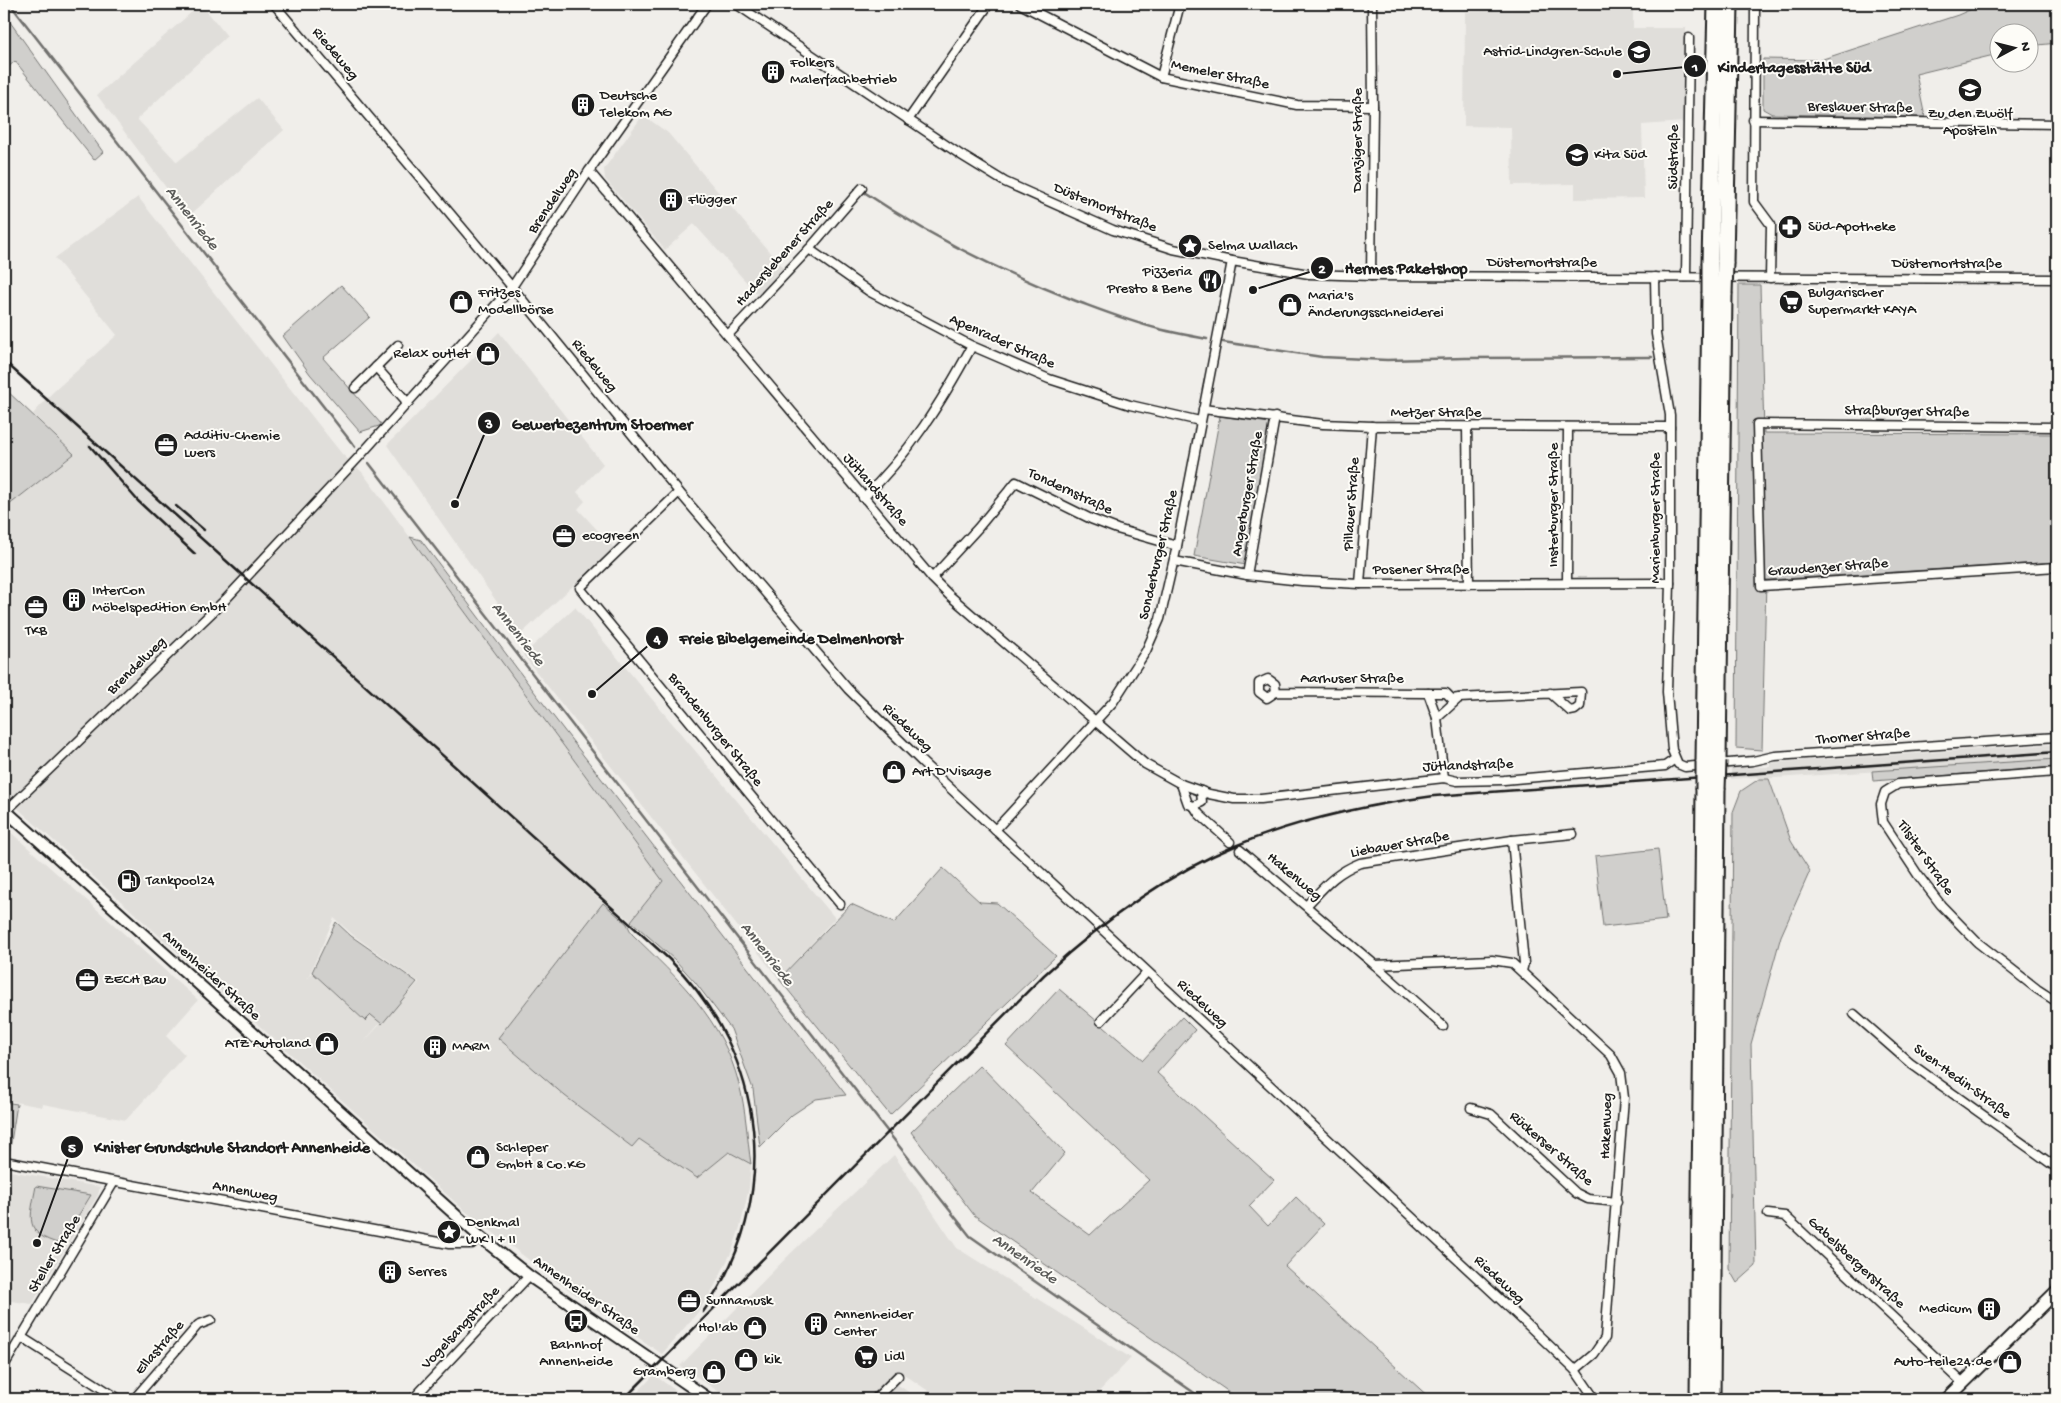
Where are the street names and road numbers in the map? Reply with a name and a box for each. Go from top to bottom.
street label: Riedeweg [308,24,362,84]
street label: Memeler Straße [1169,56,1271,94]
street label: Danziger Straße [1349,88,1367,193]
street label: Breslauer Straße [1806,98,1913,118]
street label: Südstraße [1664,124,1684,190]
street label: Brendelweg [524,165,582,238]
street label: Düsternortstraße [1050,179,1160,237]
street label: Haderslebener Straße [732,195,838,310]
street label: Düsternortstraße [1486,254,1597,272]
street label: Düsternortstraße [1891,255,2002,273]
street label: Apenrader Straße [946,311,1058,373]
street label: Riedeweg [567,336,621,396]
street label: Straßburger Straße [1844,402,1970,422]
street label: Metzer Straße [1390,404,1482,422]
street label: Angerburger Straße [1228,430,1268,558]
street label: Insterburger Straße [1545,443,1563,567]
street label: Jütlandstraße [838,450,912,530]
street label: Marienburger Straße [1647,452,1665,584]
street label: Pillauer Straße [1340,456,1364,552]
street label: Tondernstraße [1024,464,1116,520]
street label: Sonderburger Straße [1135,488,1183,622]
street label: Graudenzer Straße [1767,555,1889,581]
street label: Posener Straße [1372,561,1470,579]
street label: Brendelweg [103,633,170,699]
street label: Brandenburger Straße [663,669,767,791]
street label: Aarhuser Straße [1300,670,1404,688]
street label: Riedeweg [878,700,936,756]
street label: Thorner Straße [1814,725,1911,749]
street label: Jütlandstraße [1422,755,1514,777]
street label: Tilsiter Straße [1892,816,1958,899]
street label: Liebauer Straße [1349,827,1451,863]
street label: Hakenweg [1263,849,1325,905]
street label: Annenheider Straße [158,927,264,1025]
street label: Riedeweg [1173,976,1231,1032]
street label: Sven-Hedin-Straße [1909,1040,2015,1124]
street label: Hakenweg [1597,1093,1617,1159]
street label: Rückerser Straße [1505,1108,1597,1191]
street label: Annenweg [211,1177,279,1207]
street label: Steller Straße [25,1212,85,1296]
street label: Gabelsbergerstraße [1803,1213,1909,1313]
street label: Annenheider Straße [529,1252,643,1340]
street label: Riedeweg [1470,1252,1528,1308]
street label: Vogelsangstraße [417,1282,504,1374]
street label: Ellastraße [131,1317,189,1379]

